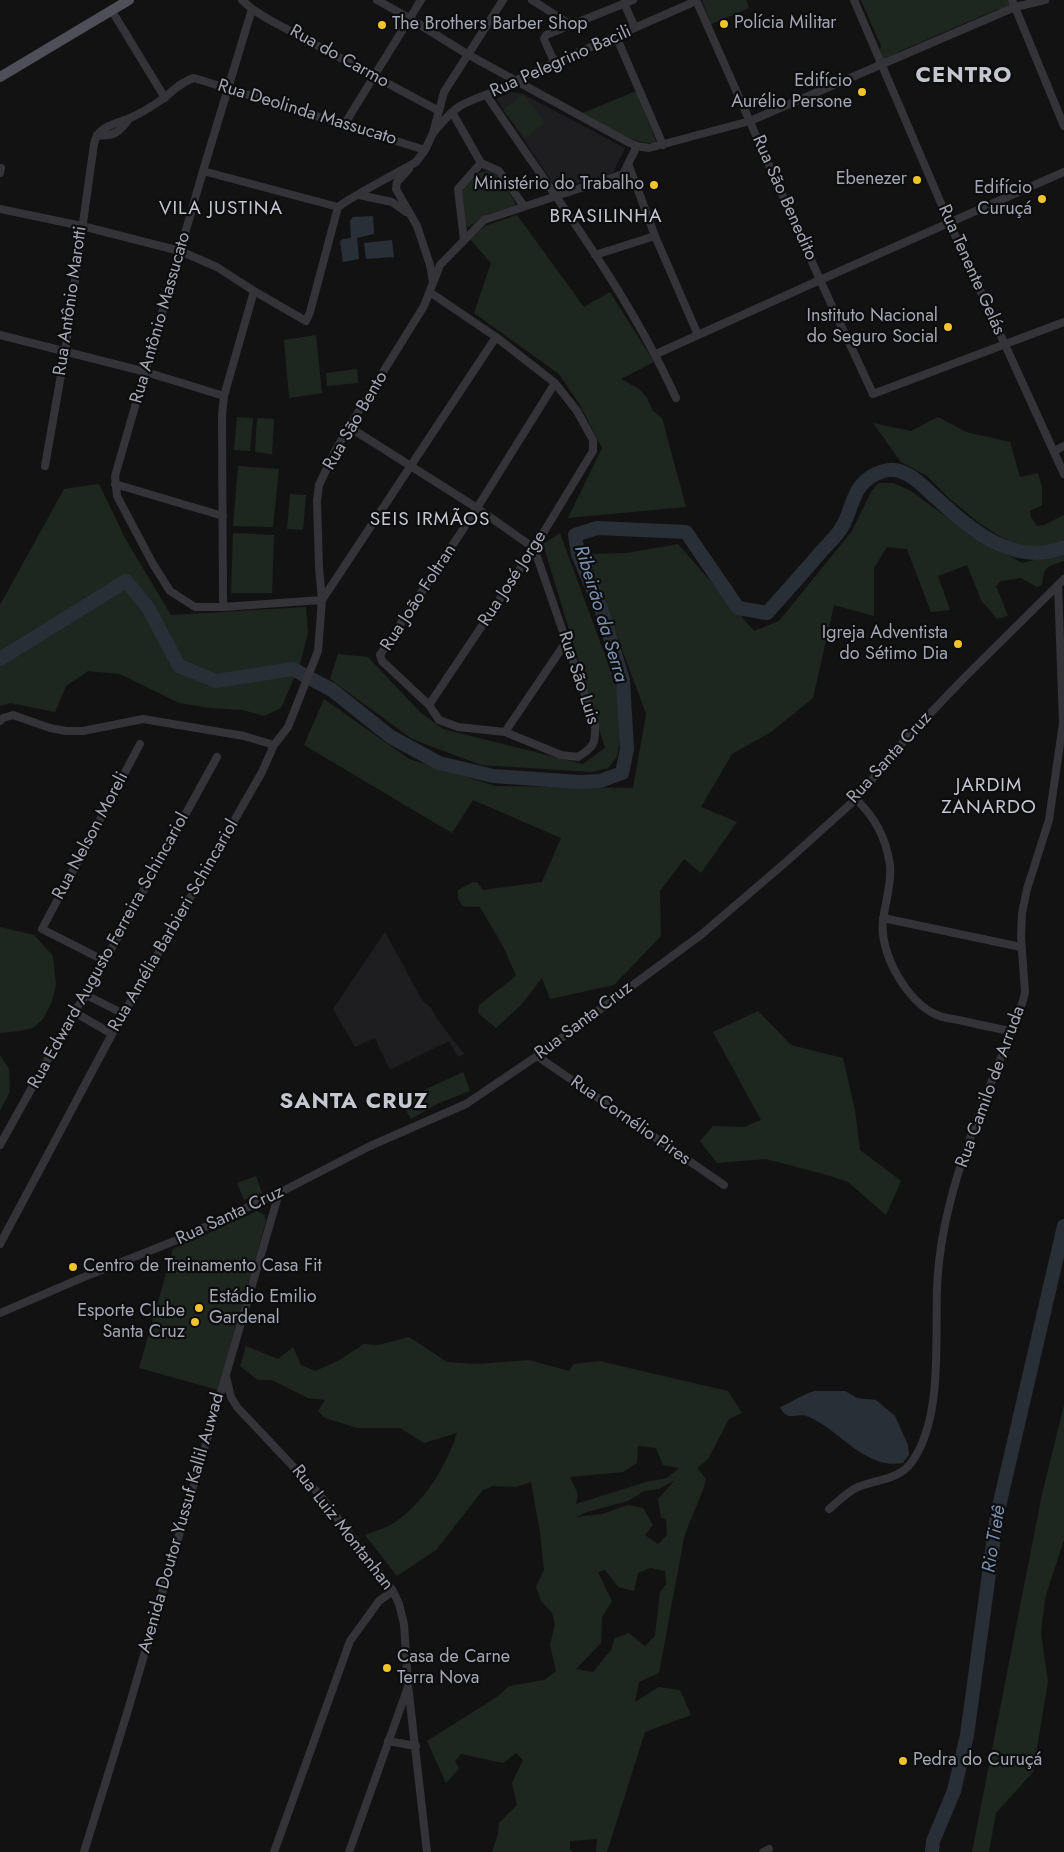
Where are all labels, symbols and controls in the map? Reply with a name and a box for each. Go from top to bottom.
place label: Polícia Militar [734,13,837,35]
place label: The Brothers Barber Shop [392,14,588,36]
marker: Polícia Militar [718,18,730,30]
marker: The Brothers Barber Shop [376,19,388,31]
street label: Rua do Carmo [286,21,392,93]
street label: Rua Pelegrino Bacili [487,21,635,103]
district label: CENTRO [915,64,1013,90]
place label: Edifício Aurélio Persone [731,71,852,114]
street label: Rua Deolinda Massucato [215,75,399,151]
marker: Edifício Aurélio Persone [856,86,868,98]
street label: Rua São Benedito [747,132,821,264]
place label: Ebenezer [836,169,907,191]
place label: Ministério do Trabalho [474,174,644,196]
marker: Ebenezer [911,174,923,186]
place label: Edifício Curuçá [974,178,1032,220]
marker: Ministério do Trabalho [648,179,660,191]
marker: Edifício Curuçá [1036,193,1048,205]
district label: VILA JUSTINA [157,198,285,220]
street label: Rua Tenente Gelás [933,202,1009,338]
district label: BRASILINHA [548,206,664,228]
street label: Rua Antônio Marotti [50,225,92,377]
street label: Rua Antônio Massucato [126,230,196,406]
place label: Instituto Nacional do Seguro Social [807,306,938,348]
marker: Instituto Nacional do Seguro Social [942,321,954,333]
street label: Rua São Bento [319,368,393,474]
district label: SEIS IRMÃOS [368,509,492,531]
street label: Rua José Jorge [474,527,552,631]
street label: Rua João Foltran [377,541,461,655]
water label: Ribeirão da Serra [568,543,632,685]
place label: Igreja Adventista do Sétimo Dia [822,623,948,666]
street label: Rua São Luis [553,629,603,727]
marker: Igreja Adventista do Sétimo Dia [952,638,964,650]
street label: Rua Santa Cruz [843,708,937,808]
street label: Rua Nelson Moreli [48,769,134,903]
district label: JARDIM ZANARDO [940,775,1038,819]
street label: Rua Edward Augusto Ferreira Schincariol [24,809,194,1093]
street label: Rua Amélia Barbieri Schincariol [104,816,244,1036]
street label: Rua Santa Cruz [531,977,637,1065]
street label: Rua Camilo de Arruda [952,1003,1030,1171]
street label: Rua Cornélio Pires [566,1072,694,1170]
district label: SANTA CRUZ [278,1090,430,1116]
street label: Rua Santa Cruz [173,1182,287,1250]
place label: Centro de Treinamento Casa Fit [83,1256,322,1278]
marker: Centro de Treinamento Casa Fit [67,1261,79,1273]
place label: Estádio Emilio Gardenal [209,1287,317,1330]
place label: Esporte Clube Santa Cruz [77,1301,185,1344]
marker: Estádio Emilio Gardenal [193,1302,205,1314]
marker: Esporte Clube Santa Cruz [189,1316,201,1328]
street label: Avenida Doutor Yussuf Kallil Auwad [134,1390,230,1656]
street label: Rua Luiz Montanhan [286,1461,398,1595]
water label: Rio Tietê [978,1504,1012,1574]
place label: Casa de Carne Terra Nova [397,1647,510,1690]
marker: Casa de Carne Terra Nova [381,1662,393,1674]
place label: Pedra do Curuçá [913,1750,1042,1772]
marker: Pedra do Curuçá [897,1755,909,1767]

